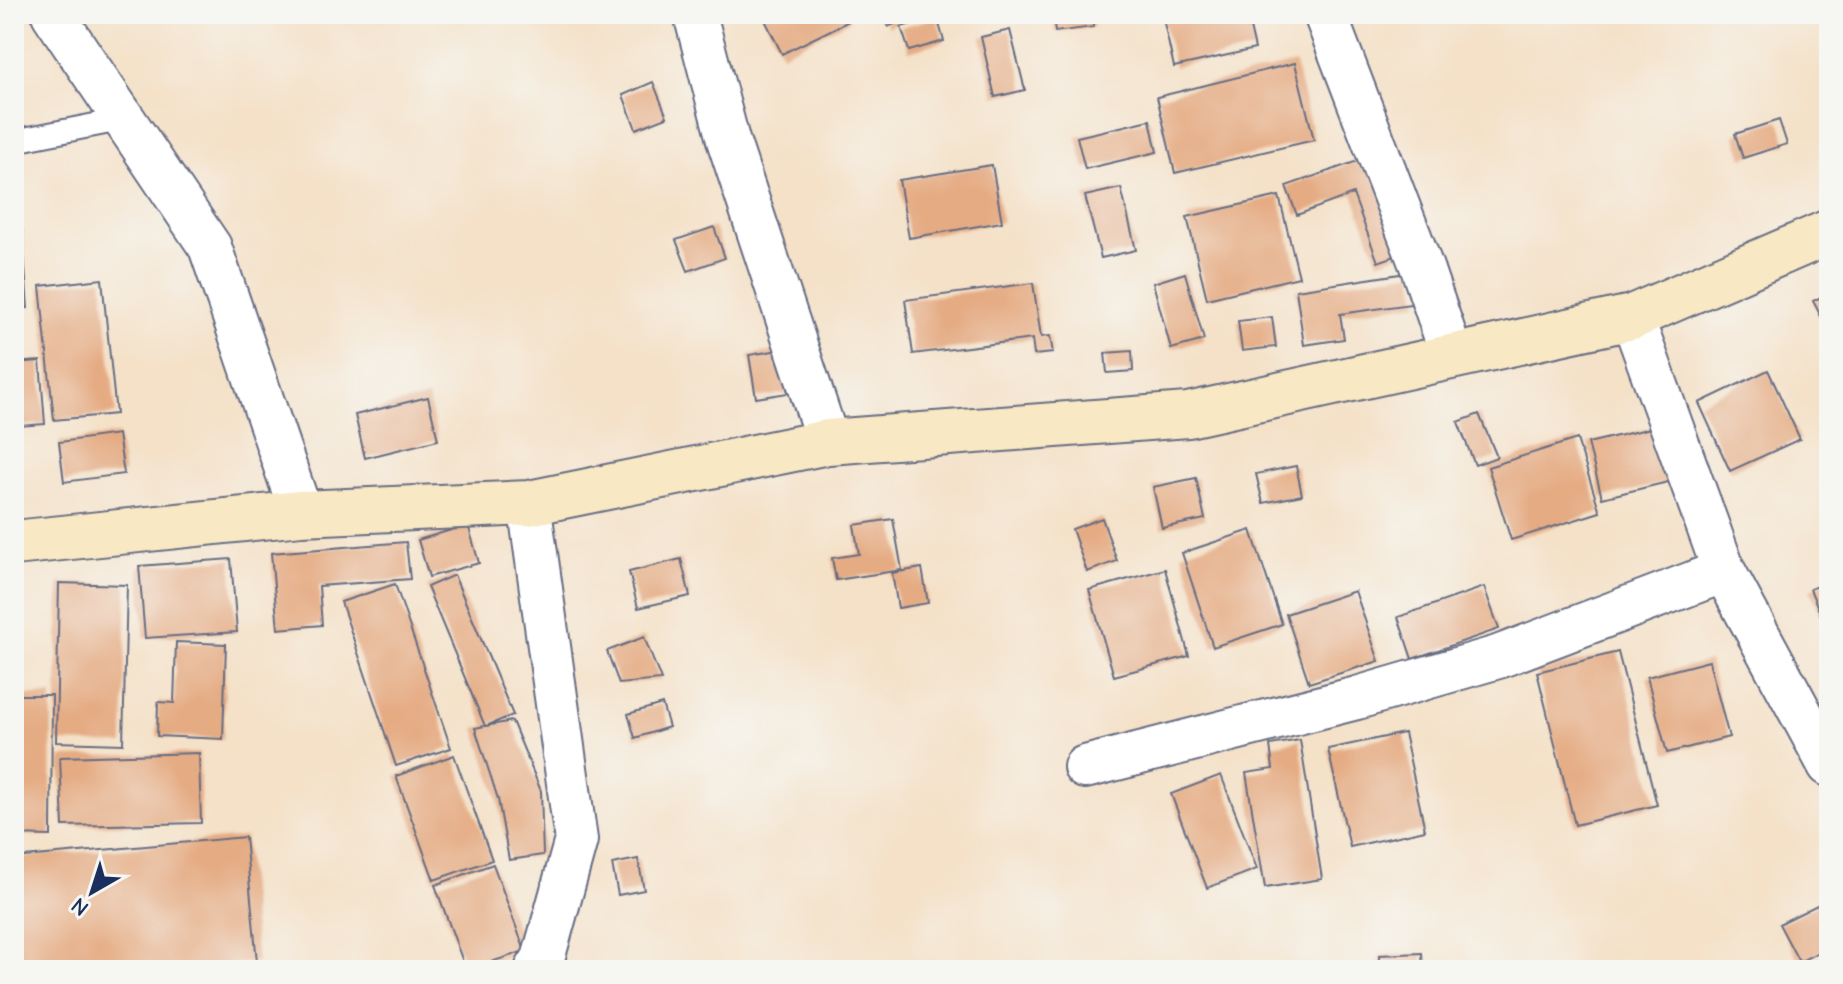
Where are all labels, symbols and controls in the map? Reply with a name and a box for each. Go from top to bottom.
north arrow [52,852,132,932]
text: N [66,892,94,921]

